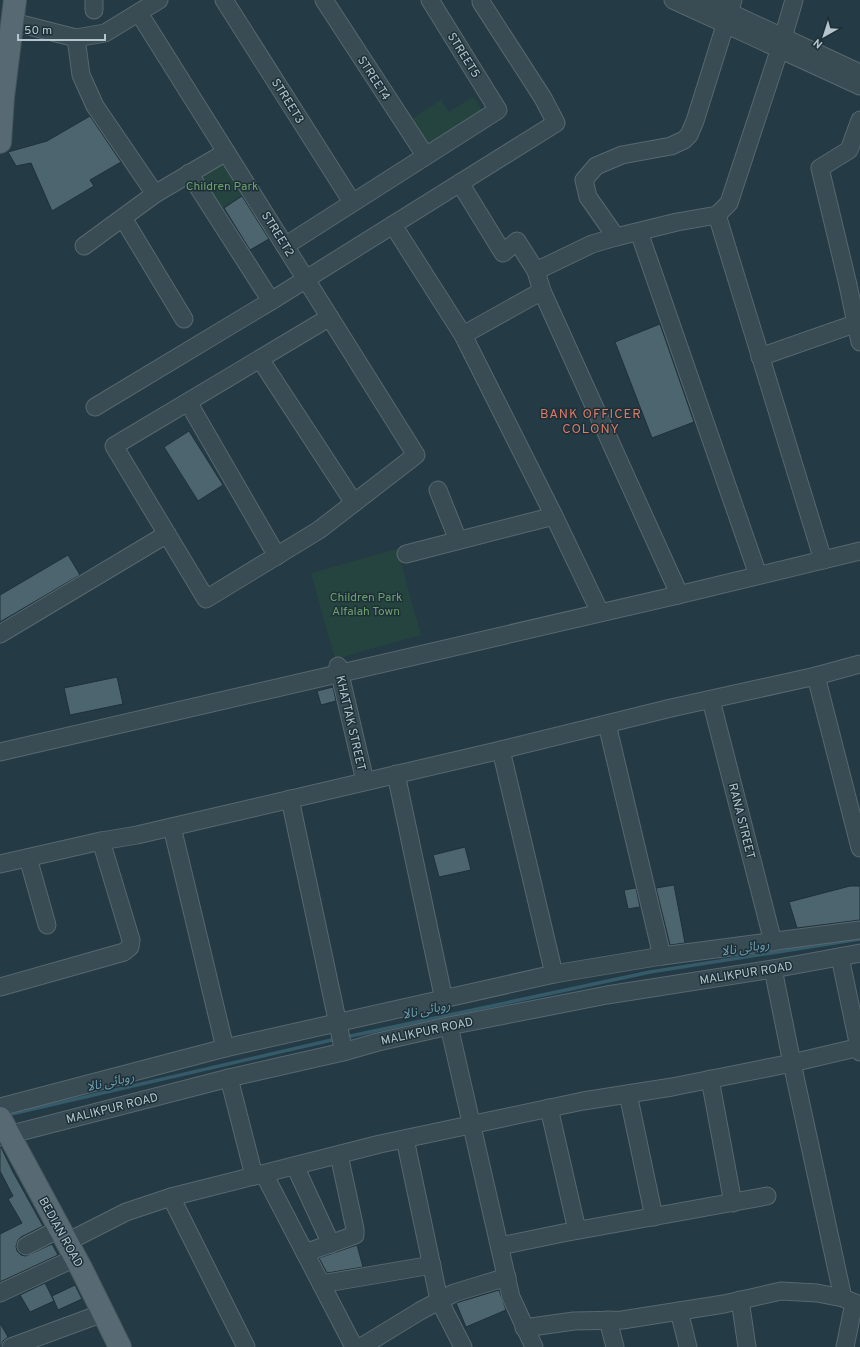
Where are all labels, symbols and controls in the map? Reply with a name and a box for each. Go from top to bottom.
scale bar [18,16,105,42]
north arrow [804,16,844,56]
text: 50 m [24,23,52,39]
street label: STREET5 [443,30,483,81]
text: N [811,35,826,51]
street label: STREET4 [353,53,393,104]
street label: STREET3 [267,76,307,127]
park label: Children Park [186,179,258,195]
street label: STREET2 [257,209,297,260]
district label: BANK OFFICER COLONY [540,407,642,438]
park label: Children Park Alfalah Town [330,590,402,620]
street label: KHATTAK STREET [331,674,369,772]
street label: RANA STREET [724,782,758,861]
water label: روہائی نالا [720,937,771,961]
street label: MALIKPUR ROAD [698,959,794,989]
water label: روہائی نالا [401,998,452,1024]
street label: MALIKPUR ROAD [380,1014,475,1050]
water label: روہائی نالا [85,1070,136,1096]
street label: MALIKPUR ROAD [65,1090,160,1128]
street label: BEDIAN ROAD [34,1195,86,1270]

